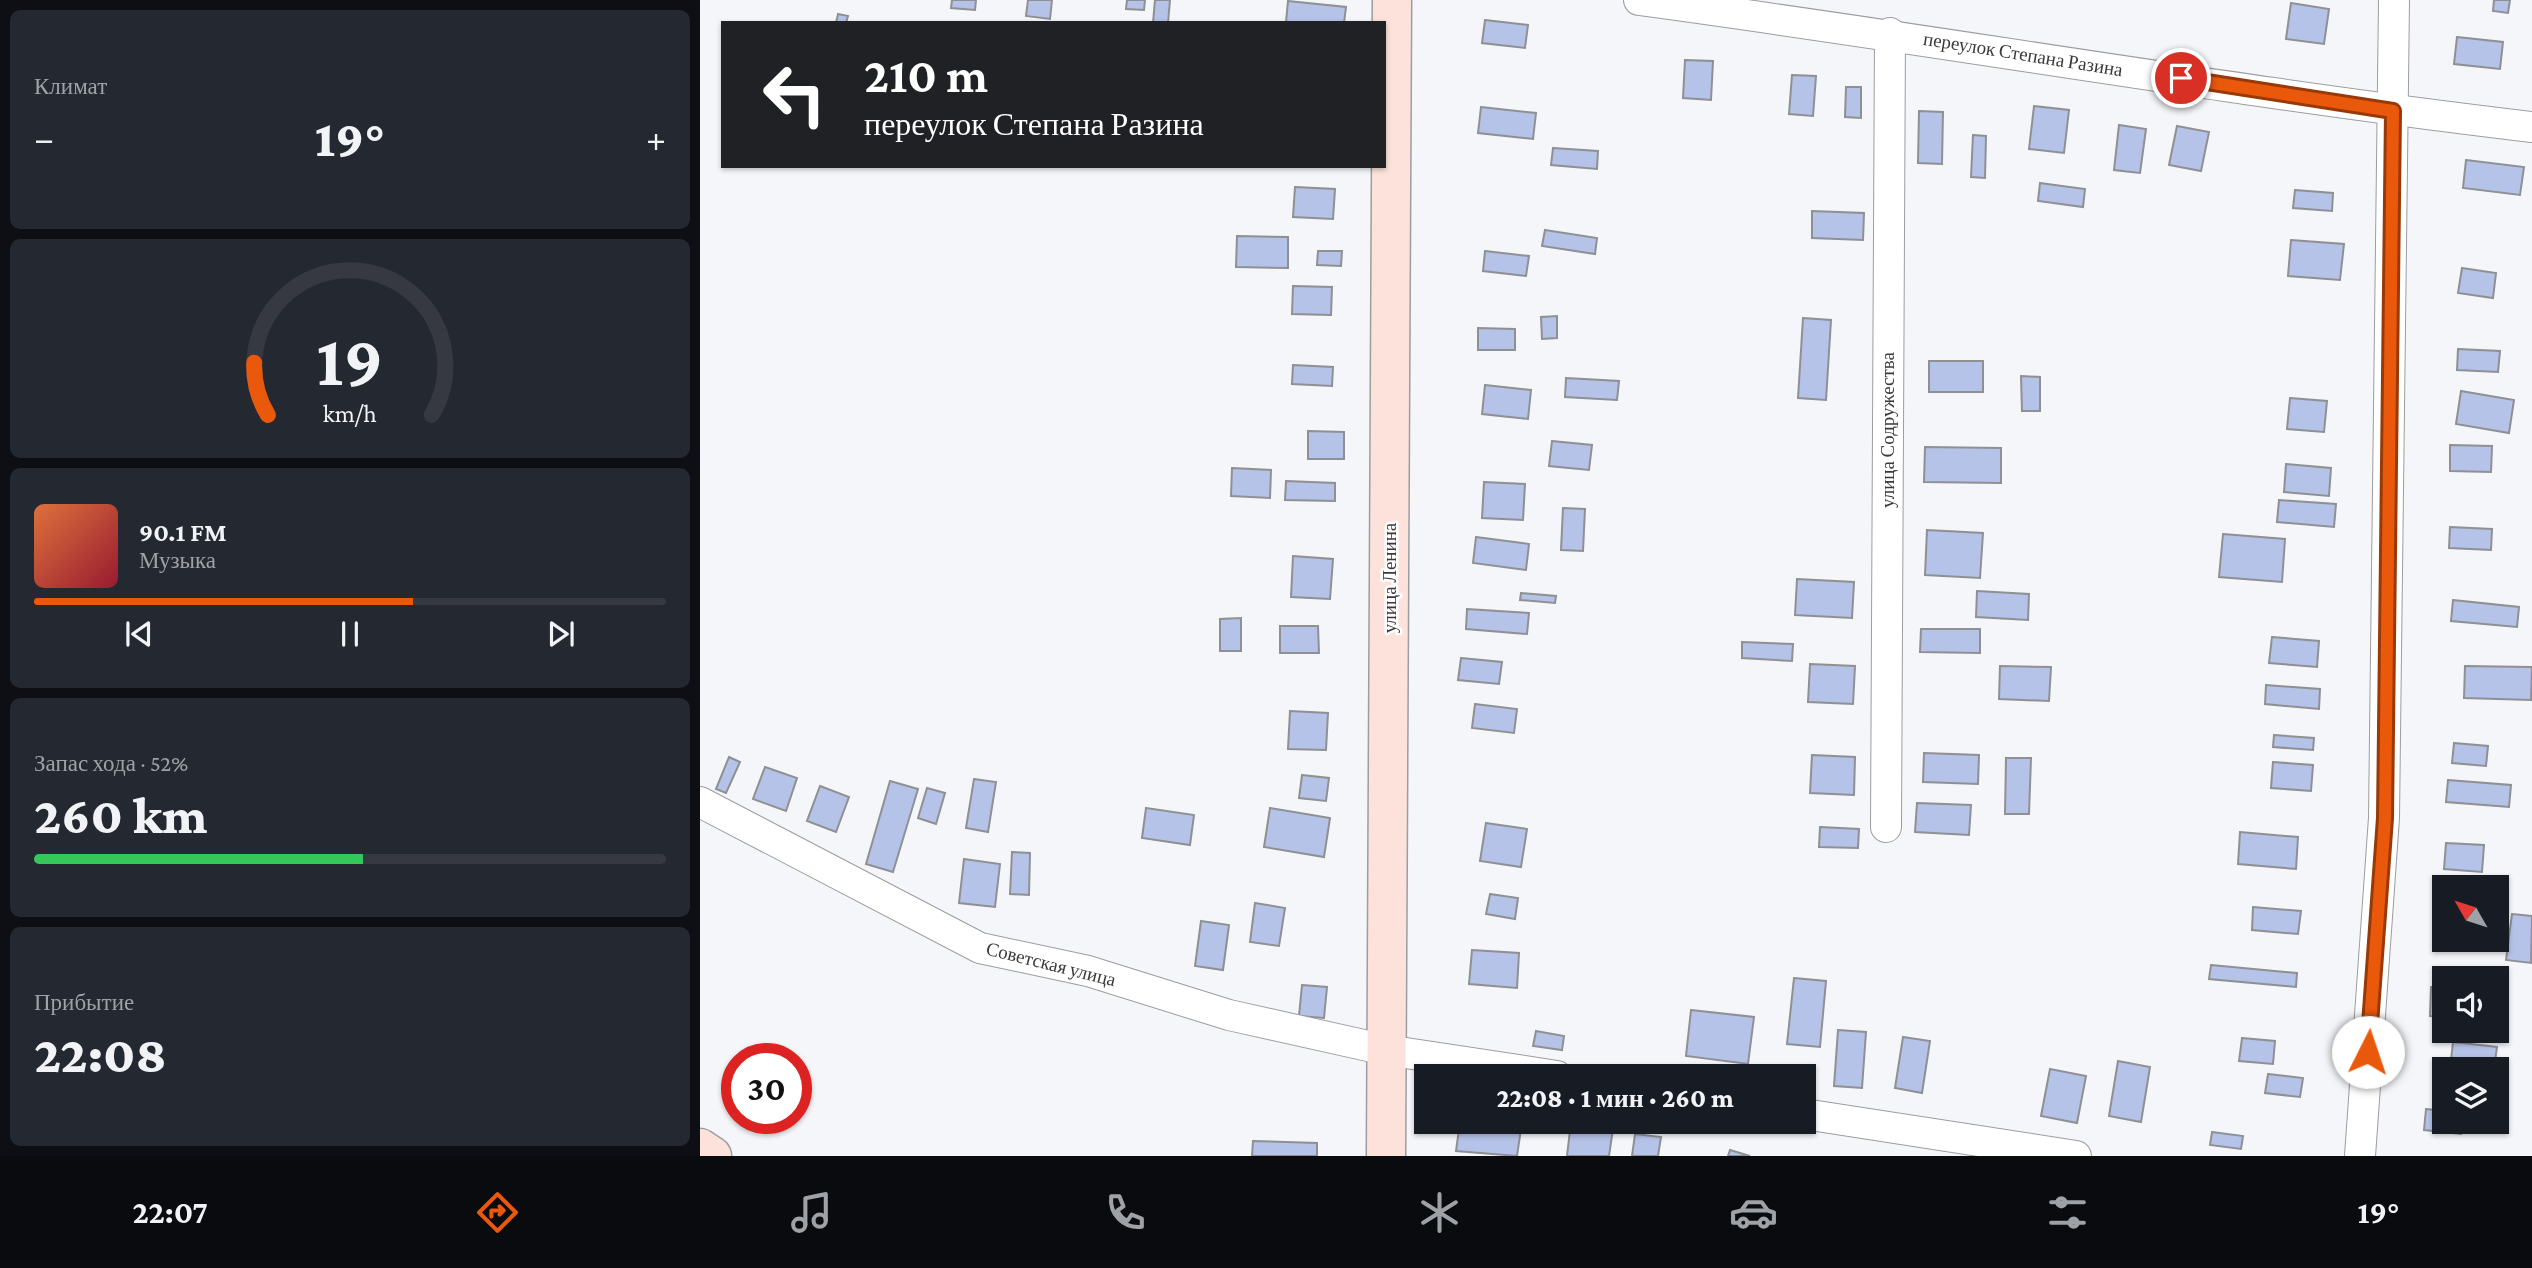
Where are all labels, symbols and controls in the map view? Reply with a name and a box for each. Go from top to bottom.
street label: переулок Степана Разина [1922,28,2125,80]
text: 210 m [864,48,988,103]
pin [2151,48,2211,108]
icon: left [749,49,840,140]
icon: arrive [2162,59,2200,97]
text: Климат [34,73,107,99]
text: переулок Степана Разина [864,106,1204,142]
text: 19° [315,109,385,167]
text: − [34,117,54,159]
text: + [646,117,666,159]
text: 19 [317,320,383,401]
street label: улица Содружества [1877,351,1898,508]
text: km/h [323,400,377,427]
text: 90.1 FM [139,518,227,547]
street label: улица Ленина [1379,522,1400,633]
text: Музыка [139,547,216,573]
icon: previous [120,615,158,653]
icon: pause [331,615,369,653]
icon: next [542,615,580,653]
text: Запас хода · 52% [34,750,188,776]
text: 260 km [34,786,207,844]
north arrow [2432,875,2510,952]
map controls [2432,875,2509,1134]
street label: Советская улица [984,938,1119,990]
button: sound [2432,966,2509,1043]
text: Прибытие [34,989,134,1015]
position arrow [2331,1015,2405,1089]
text: 22:08 [34,1025,167,1083]
speed limit sign: 30 [721,1043,812,1134]
button: layers [2432,1057,2509,1134]
text: 22:08 · 1 мин · 260 m [1496,1084,1734,1113]
icon: directions [473,1188,522,1237]
icon: music [787,1188,836,1237]
icon: phone [1101,1188,1150,1237]
icon: climate [1415,1188,1464,1237]
icon: car [1729,1188,1778,1237]
icon: filters [2043,1188,2092,1237]
text: 22:07 [133,1194,208,1230]
text: 19° [2357,1194,2399,1230]

